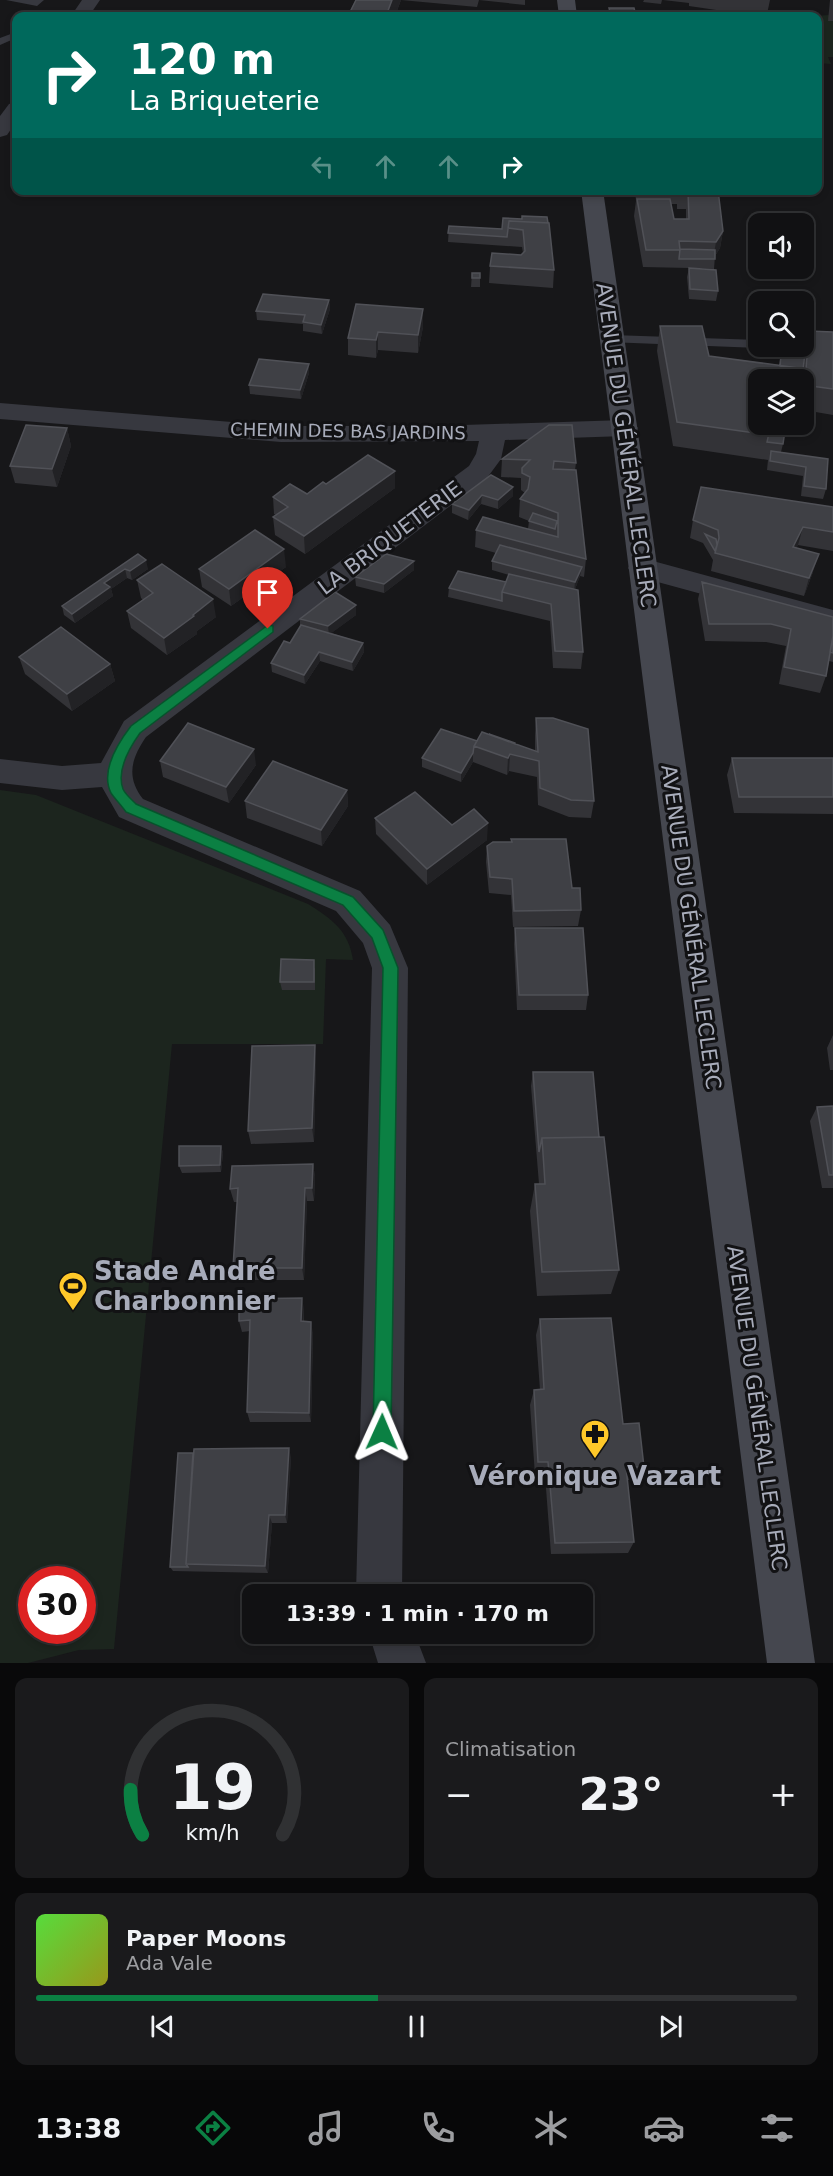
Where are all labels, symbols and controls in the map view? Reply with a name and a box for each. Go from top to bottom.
text: 120 m [129,35,275,84]
icon: right [30,36,108,114]
text: La Briqueterie [129,85,320,116]
icon: left [306,150,339,183]
icon: ahead [369,150,402,183]
icon: ahead [432,150,465,183]
icon: right [495,150,528,183]
map controls [748,213,814,435]
button: sound [748,213,814,279]
street label: AVENUE DU GÉNÉRAL LECLERC [591,281,662,609]
button: search [748,291,814,357]
button: layers [748,369,814,435]
street label: CHEMIN DES BAS JARDINS [230,418,466,444]
street label: LA BRIQUETERIE [313,476,467,600]
pin [242,567,293,629]
icon: arrive [251,576,284,609]
street label: AVENUE DU GÉNÉRAL LECLERC [656,763,727,1091]
street label: AVENUE DU GÉNÉRAL LECLERC [722,1244,793,1572]
place label: Stade André Charbonnier [94,1256,276,1316]
sports icon: Stade André Charbonnier [57,1270,89,1312]
position arrow [350,1400,414,1464]
pharmacy icon: Véronique Vazart [579,1418,611,1460]
place label: Véronique Vazart [469,1461,721,1491]
speed limit sign: 30 [18,1566,96,1644]
text: 13:39 · 1 min · 170 m [286,1601,549,1626]
text: Climatisation [445,1737,576,1761]
text: 19 [169,1751,255,1824]
text: 23° [578,1768,664,1821]
text: − [445,1775,473,1814]
text: + [769,1775,797,1814]
text: km/h [185,1820,239,1845]
text: Paper Moons [126,1926,286,1951]
text: Ada Vale [126,1951,213,1975]
icon: previous [146,2010,179,2043]
icon: pause [400,2010,433,2043]
icon: next [654,2010,687,2043]
icon: directions [192,2107,234,2149]
icon: music [305,2107,347,2149]
icon: phone [417,2107,459,2149]
icon: climate [530,2107,572,2149]
icon: car [643,2107,685,2149]
icon: filters [756,2107,798,2149]
text: 13:38 [35,2113,121,2144]

